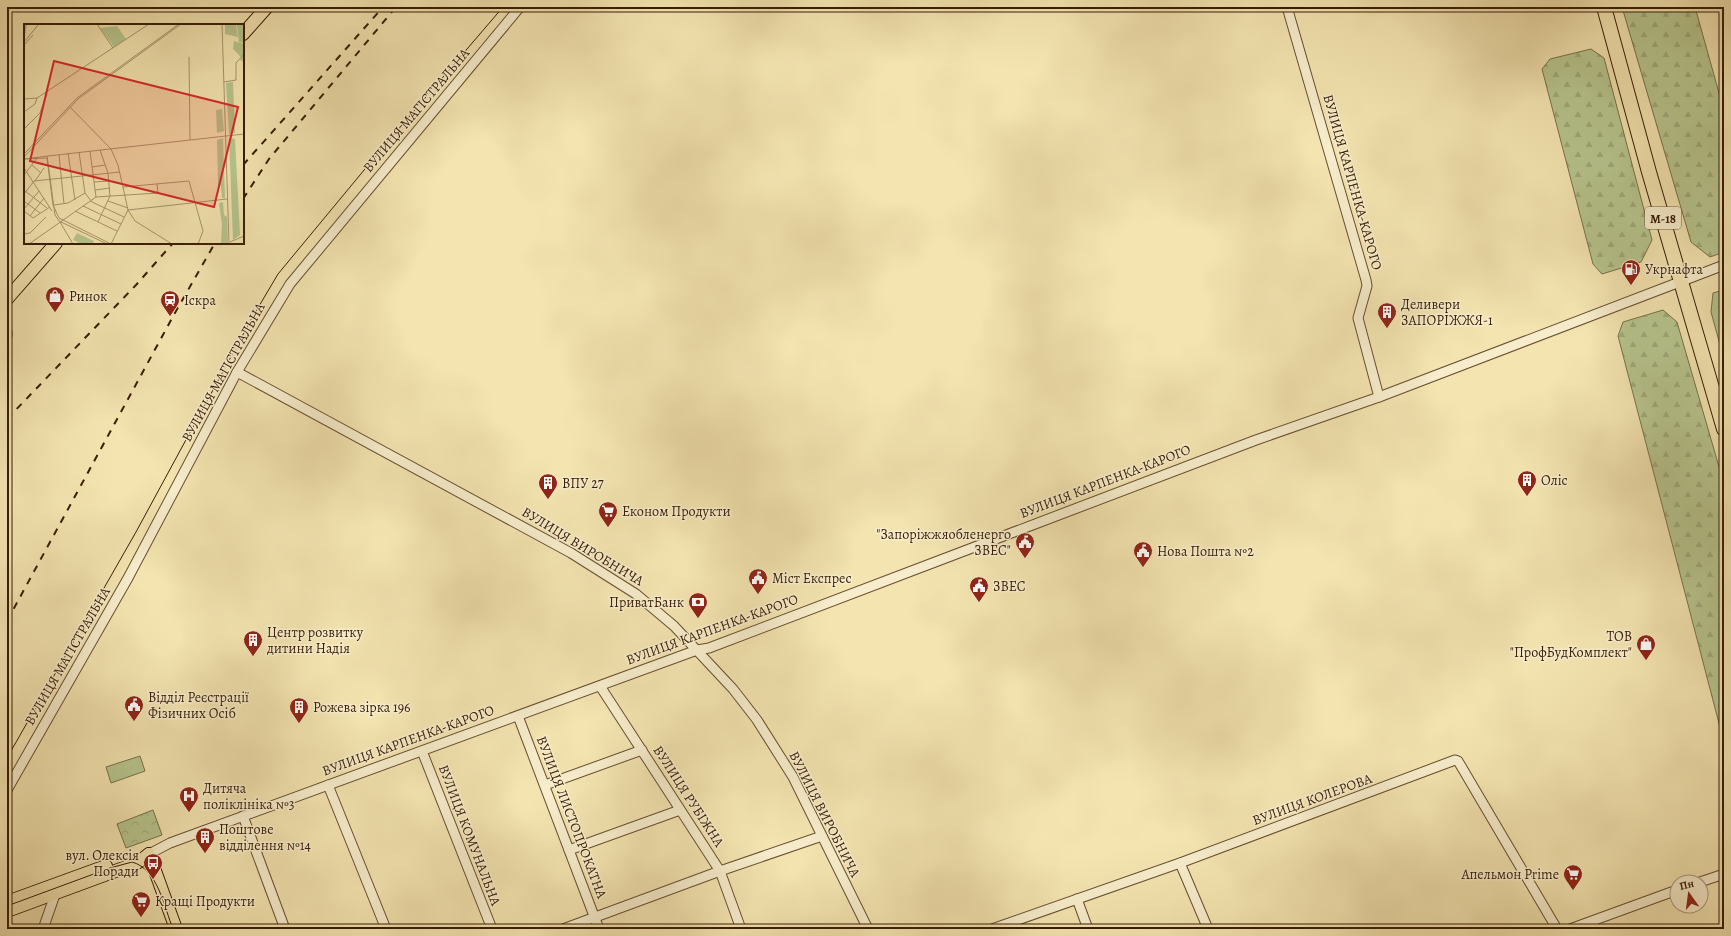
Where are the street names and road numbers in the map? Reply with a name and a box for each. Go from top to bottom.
street label: ВУЛИЦЯ МАГІСТРАЛЬНА [359,44,474,176]
street label: ВУЛИЦЯ КАРПЕНКА-КАРОГО [1318,92,1387,272]
road number: М-18 [1645,207,1681,229]
street label: ВУЛИЦЯ МАГІСТРАЛЬНА [177,298,270,445]
street label: ВУЛИЦЯ КАРПЕНКА-КАРОГО [1017,440,1194,523]
street label: ВУЛИЦЯ ВИРОБНИЧА [518,502,648,591]
street label: ВУЛИЦЯ МАГІСТРАЛЬНА [20,583,115,729]
street label: ВУЛИЦЯ КАРПЕНКА-КАРОГО [624,589,801,669]
street label: ВУЛИЦЯ КАРПЕНКА-КАРОГО [320,700,497,780]
street label: ВУЛИЦЯ ЛИСТОПРОКАТНА [532,733,612,902]
street label: ВУЛИЦЯ РУБІЖНА [649,742,729,851]
street label: ВУЛИЦЯ ВИРОБНИЧА [785,748,865,881]
street label: ВУЛИЦЯ КОМУНАЛЬНА [434,762,505,909]
street label: ВУЛИЦЯ КОЛЕРОВА [1250,769,1375,830]

